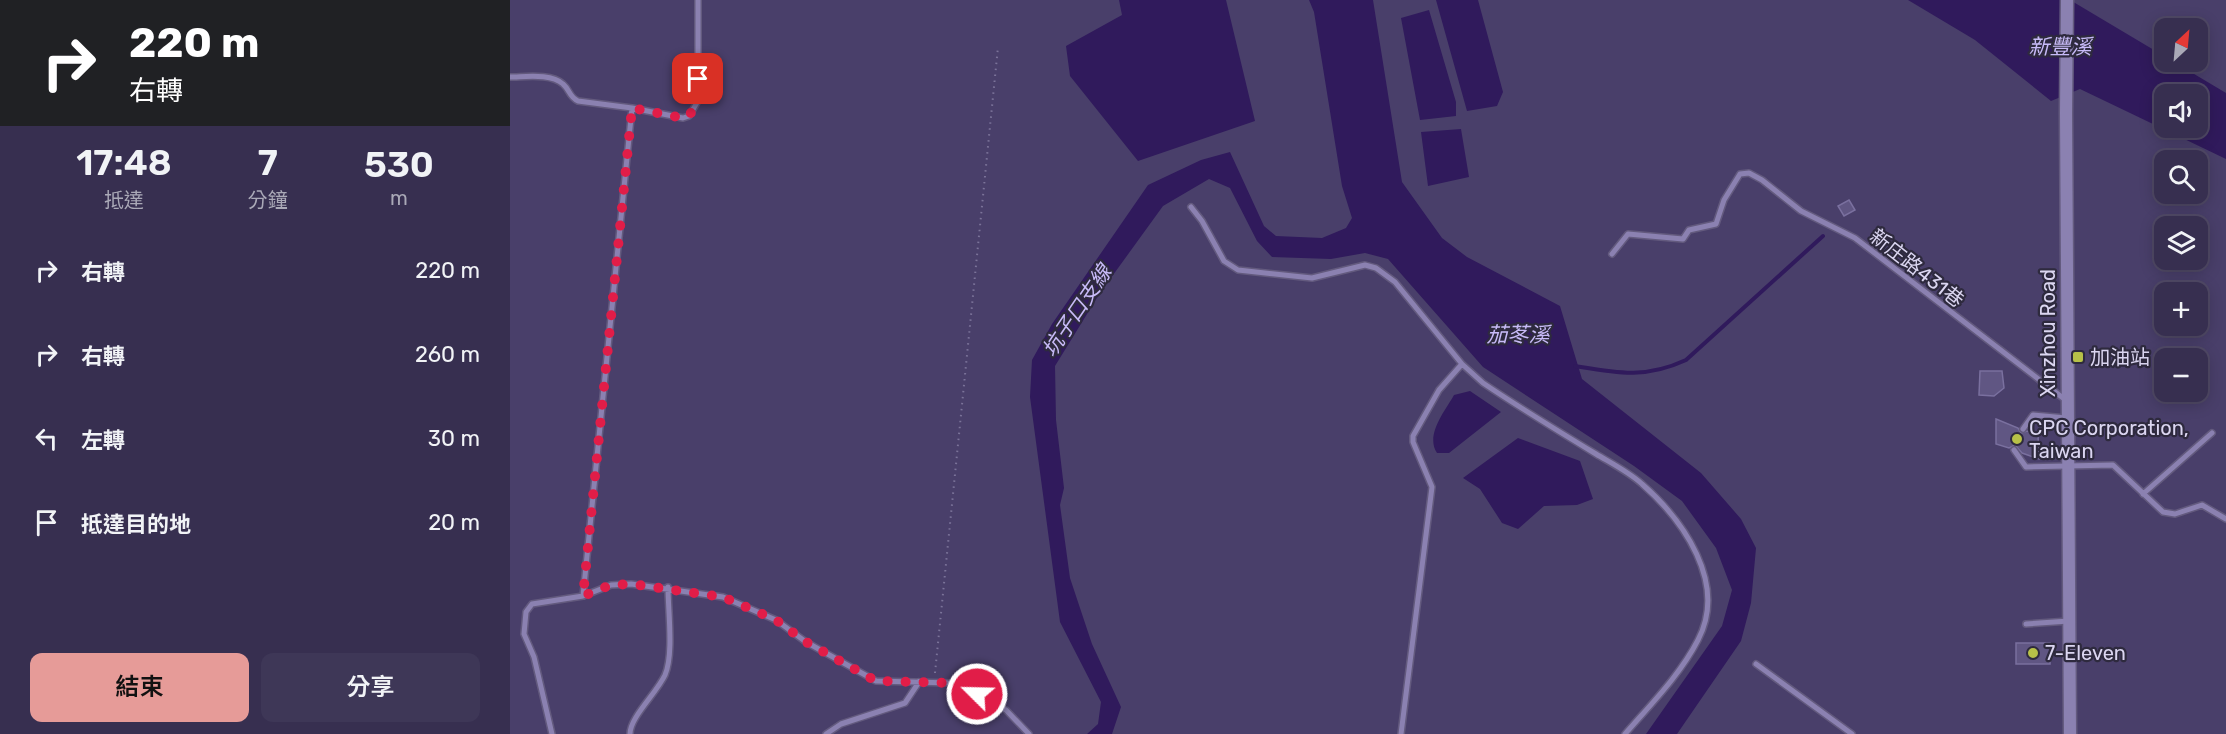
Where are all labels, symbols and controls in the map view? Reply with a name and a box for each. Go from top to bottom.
text: 220 m [129,18,260,68]
north arrow [2154,18,2208,72]
map controls [2154,18,2208,402]
icon: right [30,24,108,102]
water label: 新豐溪 [2029,34,2094,59]
pin [672,53,723,104]
icon: arrive [681,62,714,95]
text: 右轉 [129,75,183,107]
button: sound [2154,84,2208,138]
text: 17:48 [76,141,172,184]
text: 7 [258,141,278,184]
text: 530 [364,143,434,186]
button: search [2154,150,2208,204]
text: m [390,186,408,210]
text: 抵達 [104,188,144,212]
text: 分鐘 [248,188,288,212]
button: layers [2154,216,2208,270]
street label: 新庄路431巷 [1865,224,1969,312]
icon: right [30,254,63,287]
text: 220 m [415,257,480,284]
text: 右轉 [81,259,125,286]
water label: 坑子口支線 [1037,259,1117,361]
street label: Xinzhou Road [2036,269,2060,397]
button: + [2154,282,2208,336]
water label: 茄苳溪 [1487,322,1552,347]
icon: right [30,338,63,371]
text: 260 m [415,341,480,368]
text: 右轉 [81,343,125,370]
place label: 加油站 [2090,345,2150,369]
button: − [2154,348,2208,402]
marker: 加油站 [2071,350,2085,364]
place label: CPC Corporation, Taiwan [2029,416,2189,463]
icon: left [30,422,63,455]
text: 30 m [428,425,480,452]
text: 左轉 [81,427,125,454]
marker: CPC Corporation, Taiwan [2010,432,2024,446]
icon: arrive [30,506,63,539]
text: 20 m [428,509,480,536]
text: 抵達目的地 [81,511,191,538]
place label: 7-Eleven [2045,641,2126,665]
marker: 7-Eleven [2026,646,2040,660]
button: 結束 [30,653,249,722]
button: 分享 [261,653,480,722]
position arrow [945,662,1009,726]

